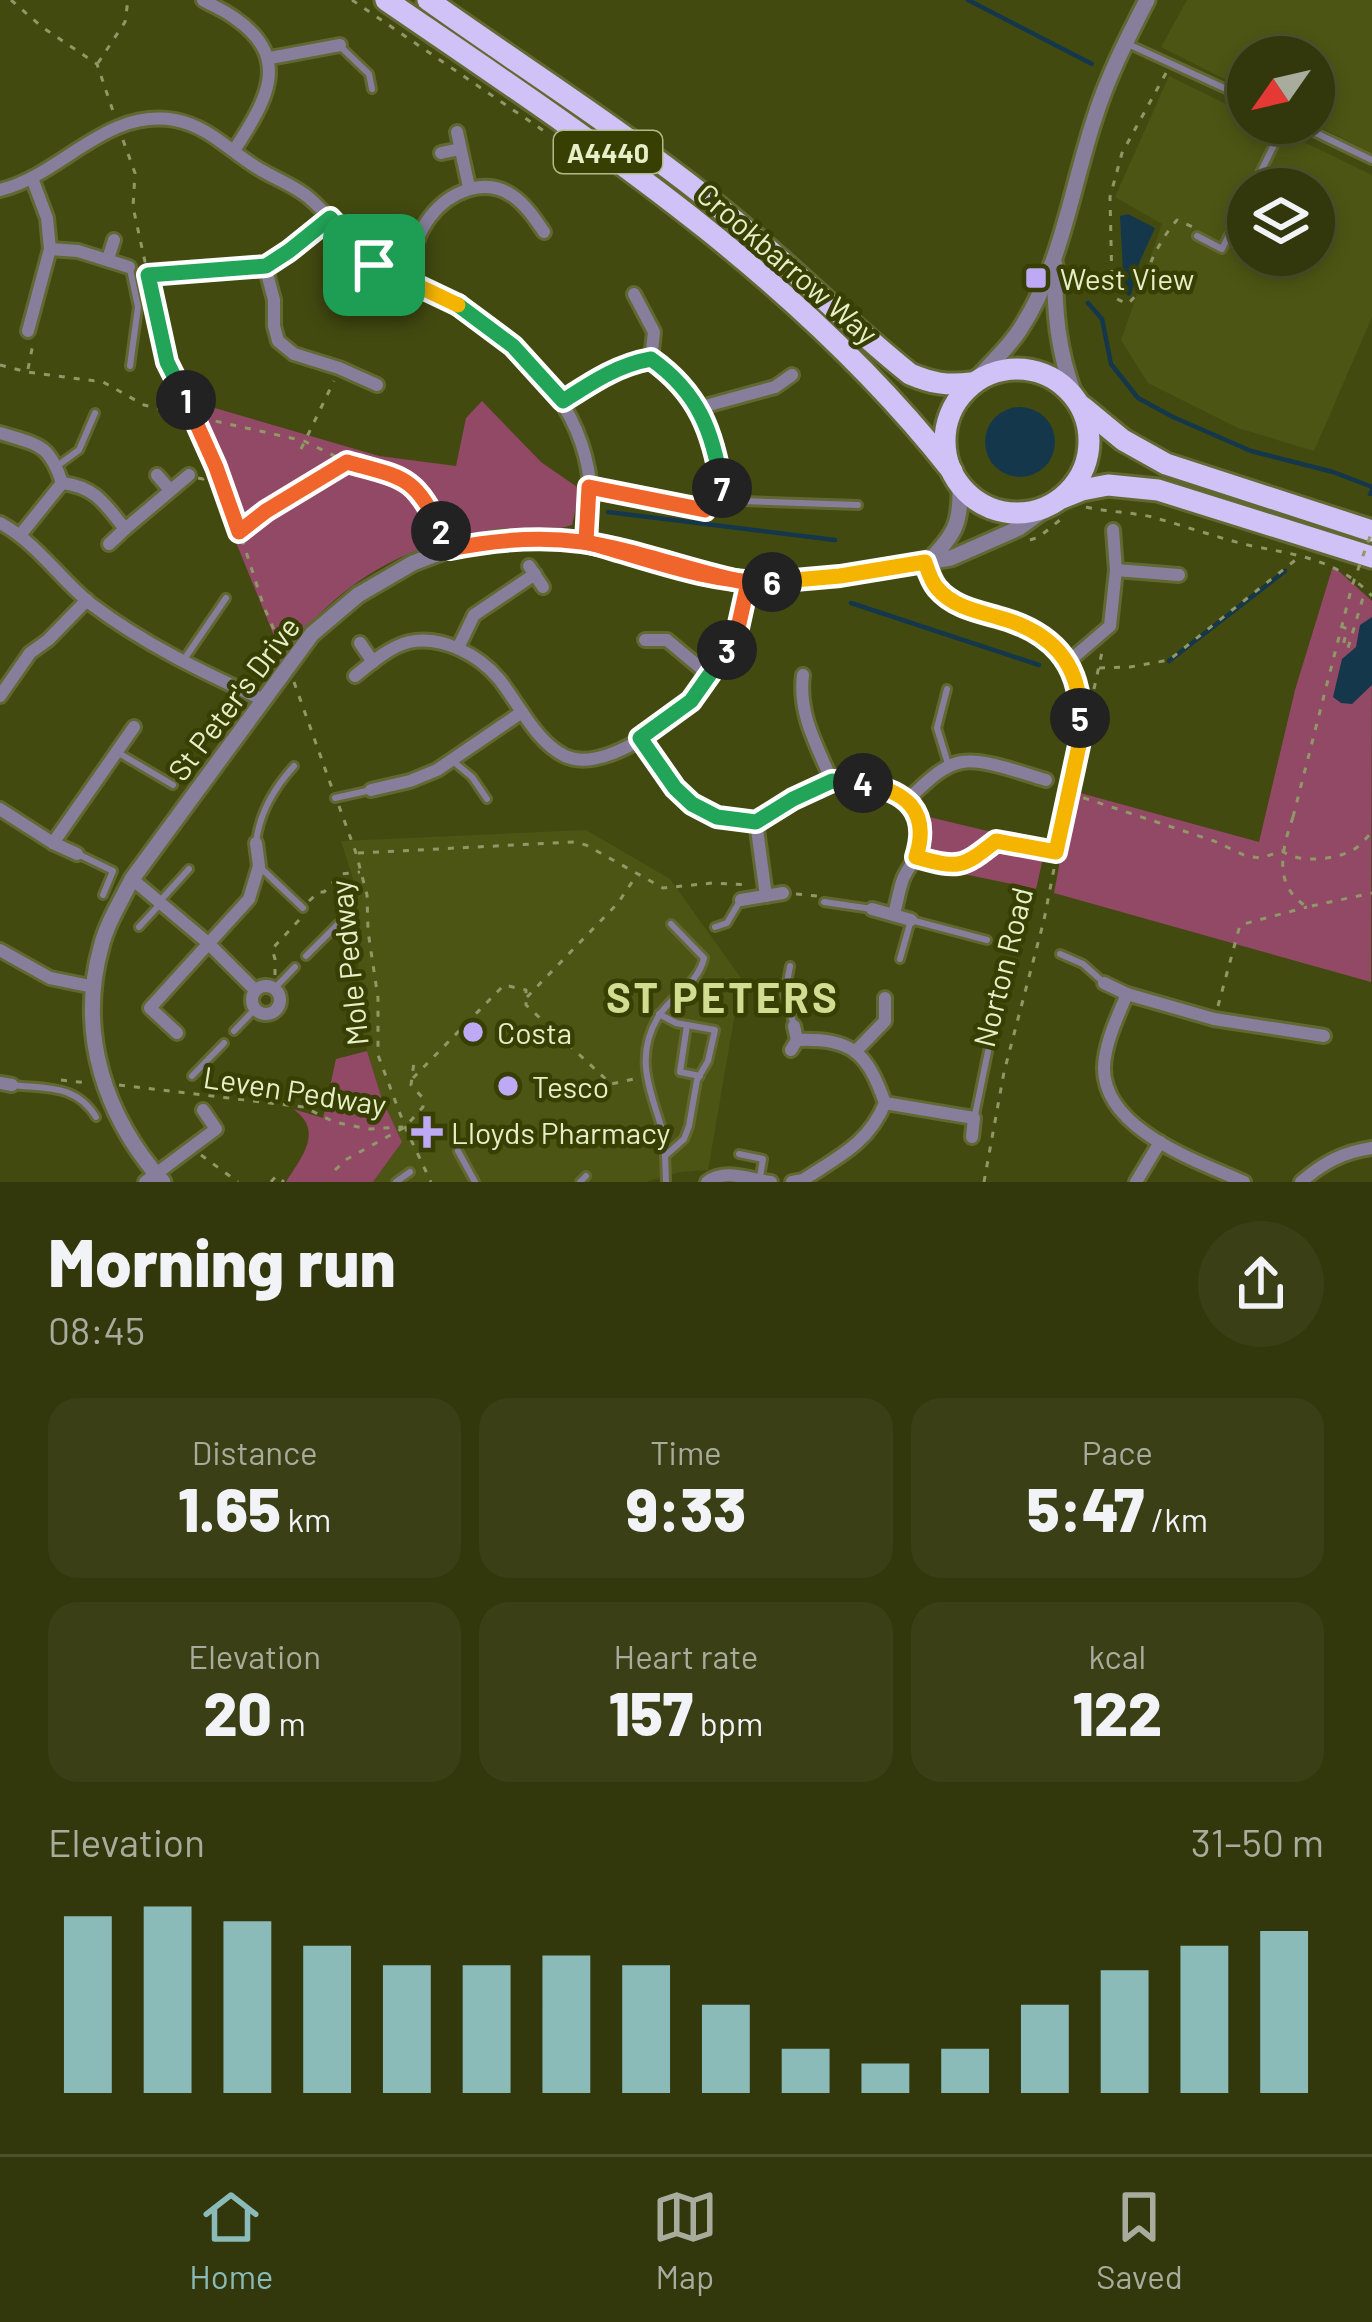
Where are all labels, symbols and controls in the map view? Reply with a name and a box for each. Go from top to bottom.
north arrow [1227,36,1335,144]
map controls [1227,36,1335,276]
road number: A4440 [554,131,662,173]
button: layers [1227,168,1335,276]
street label: Crookbarrow Way [690,175,886,351]
pin [323,214,425,316]
icon: arrive [341,232,407,298]
place label: West View [1060,260,1194,296]
marker: West View [1023,265,1049,291]
pin: 1 [156,370,216,430]
text: 1 [180,380,192,420]
pin: 7 [692,458,752,518]
text: 7 [714,468,730,508]
pin: 2 [411,501,471,561]
text: 2 [432,511,450,551]
pin: 6 [742,552,802,612]
text: 6 [763,562,781,602]
street label: St Peter's Drive [160,609,306,787]
pin: 3 [697,620,757,680]
text: 3 [718,630,736,670]
pin: 5 [1050,688,1110,748]
text: 5 [1071,698,1089,738]
pin: 4 [833,753,893,813]
text: 4 [853,763,873,803]
street label: Mole Pedway [321,878,375,1048]
street label: Norton Road [965,883,1039,1051]
district label: ST PETERS [606,971,840,1021]
place label: Costa [497,1014,572,1050]
marker: Costa [460,1019,486,1045]
street label: Leven Pedway [201,1058,389,1122]
place label: Tesco [532,1068,609,1104]
marker: Tesco [495,1073,521,1099]
place label: Lloyds Pharmacy [451,1114,671,1150]
marker: Lloyds Pharmacy [414,1119,440,1145]
text: Morning run [48,1221,396,1300]
button: share [1198,1221,1324,1347]
text: 08:45 [48,1306,145,1353]
text: Distance [192,1432,318,1472]
text: Time [650,1432,722,1472]
text: Pace [1082,1432,1153,1472]
text: 1.65 [178,1472,281,1544]
text: 9:33 [626,1472,746,1544]
text: 5:47 [1027,1472,1144,1544]
text: km [281,1499,331,1539]
text: /km [1144,1499,1208,1539]
text: Elevation [188,1636,321,1676]
text: Heart rate [614,1636,758,1676]
text: kcal [1089,1636,1146,1676]
text: 20 [204,1676,272,1748]
text: 157 [609,1676,693,1748]
text: 122 [1073,1676,1162,1748]
text: m [272,1703,306,1743]
text: bpm [693,1703,763,1743]
text: Elevation [48,1818,205,1865]
text: 31–50 m [1191,1818,1324,1865]
tab: Home [189,2184,273,2296]
tab: Map [652,2184,718,2296]
tab: Saved [1096,2184,1183,2296]

